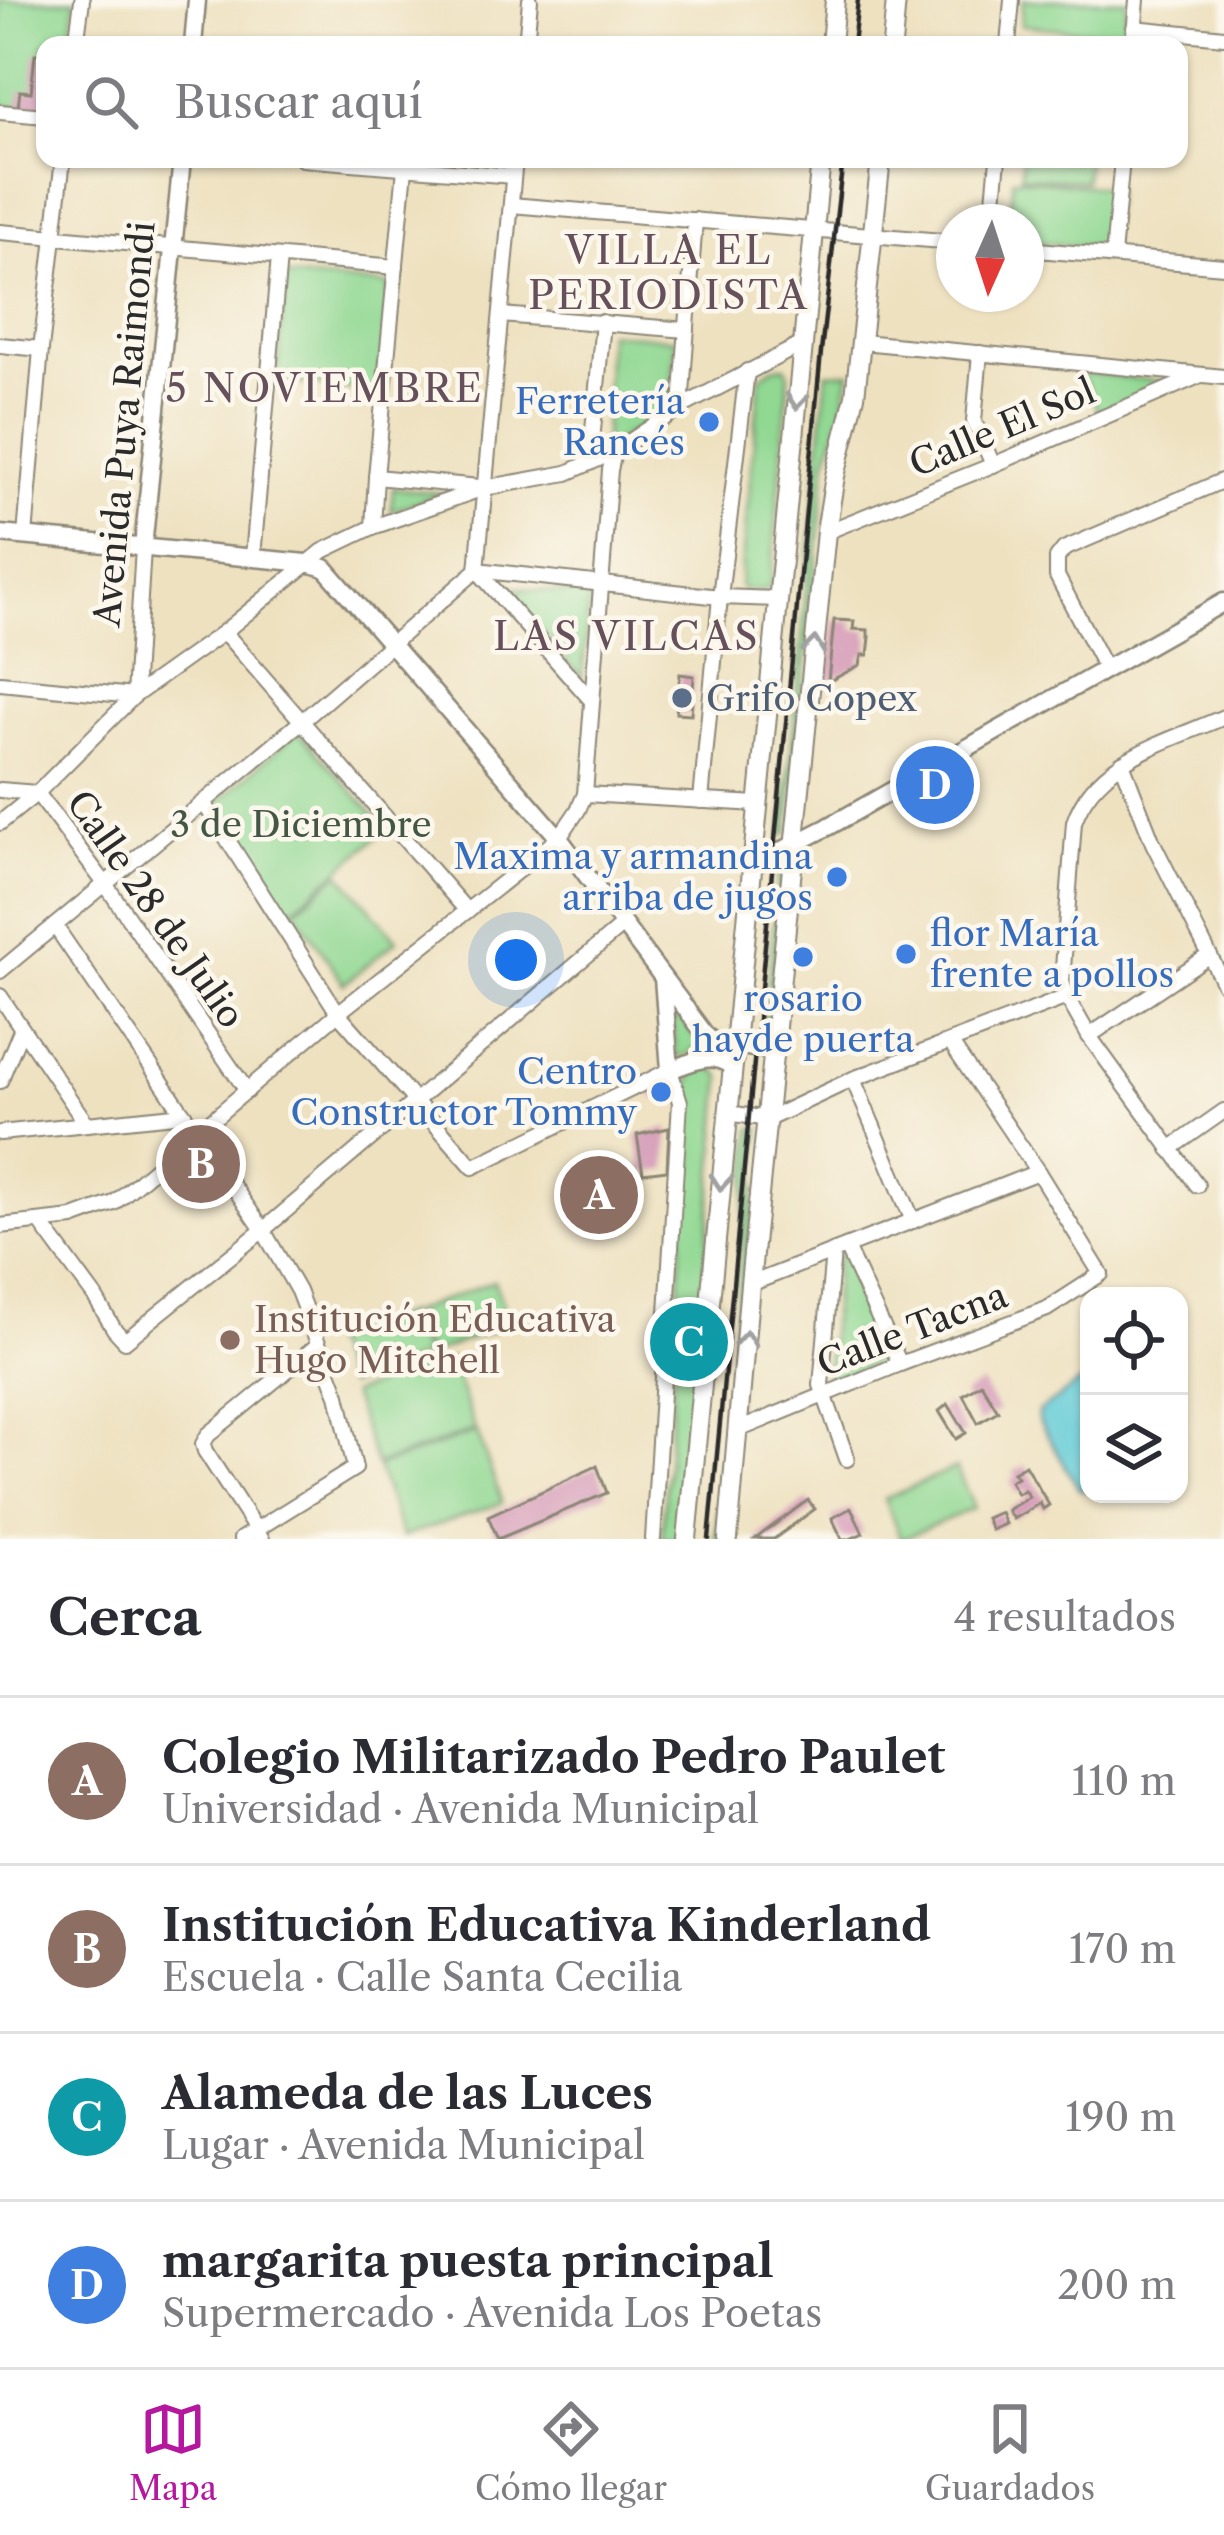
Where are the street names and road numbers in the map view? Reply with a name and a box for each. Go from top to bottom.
street label: Avenida Puya Raimondi [84,219,164,630]
street label: Calle El Sol [903,368,1101,486]
street label: Calle 28 de Julio [58,782,254,1036]
street label: Calle Tacna [811,1273,1013,1385]

